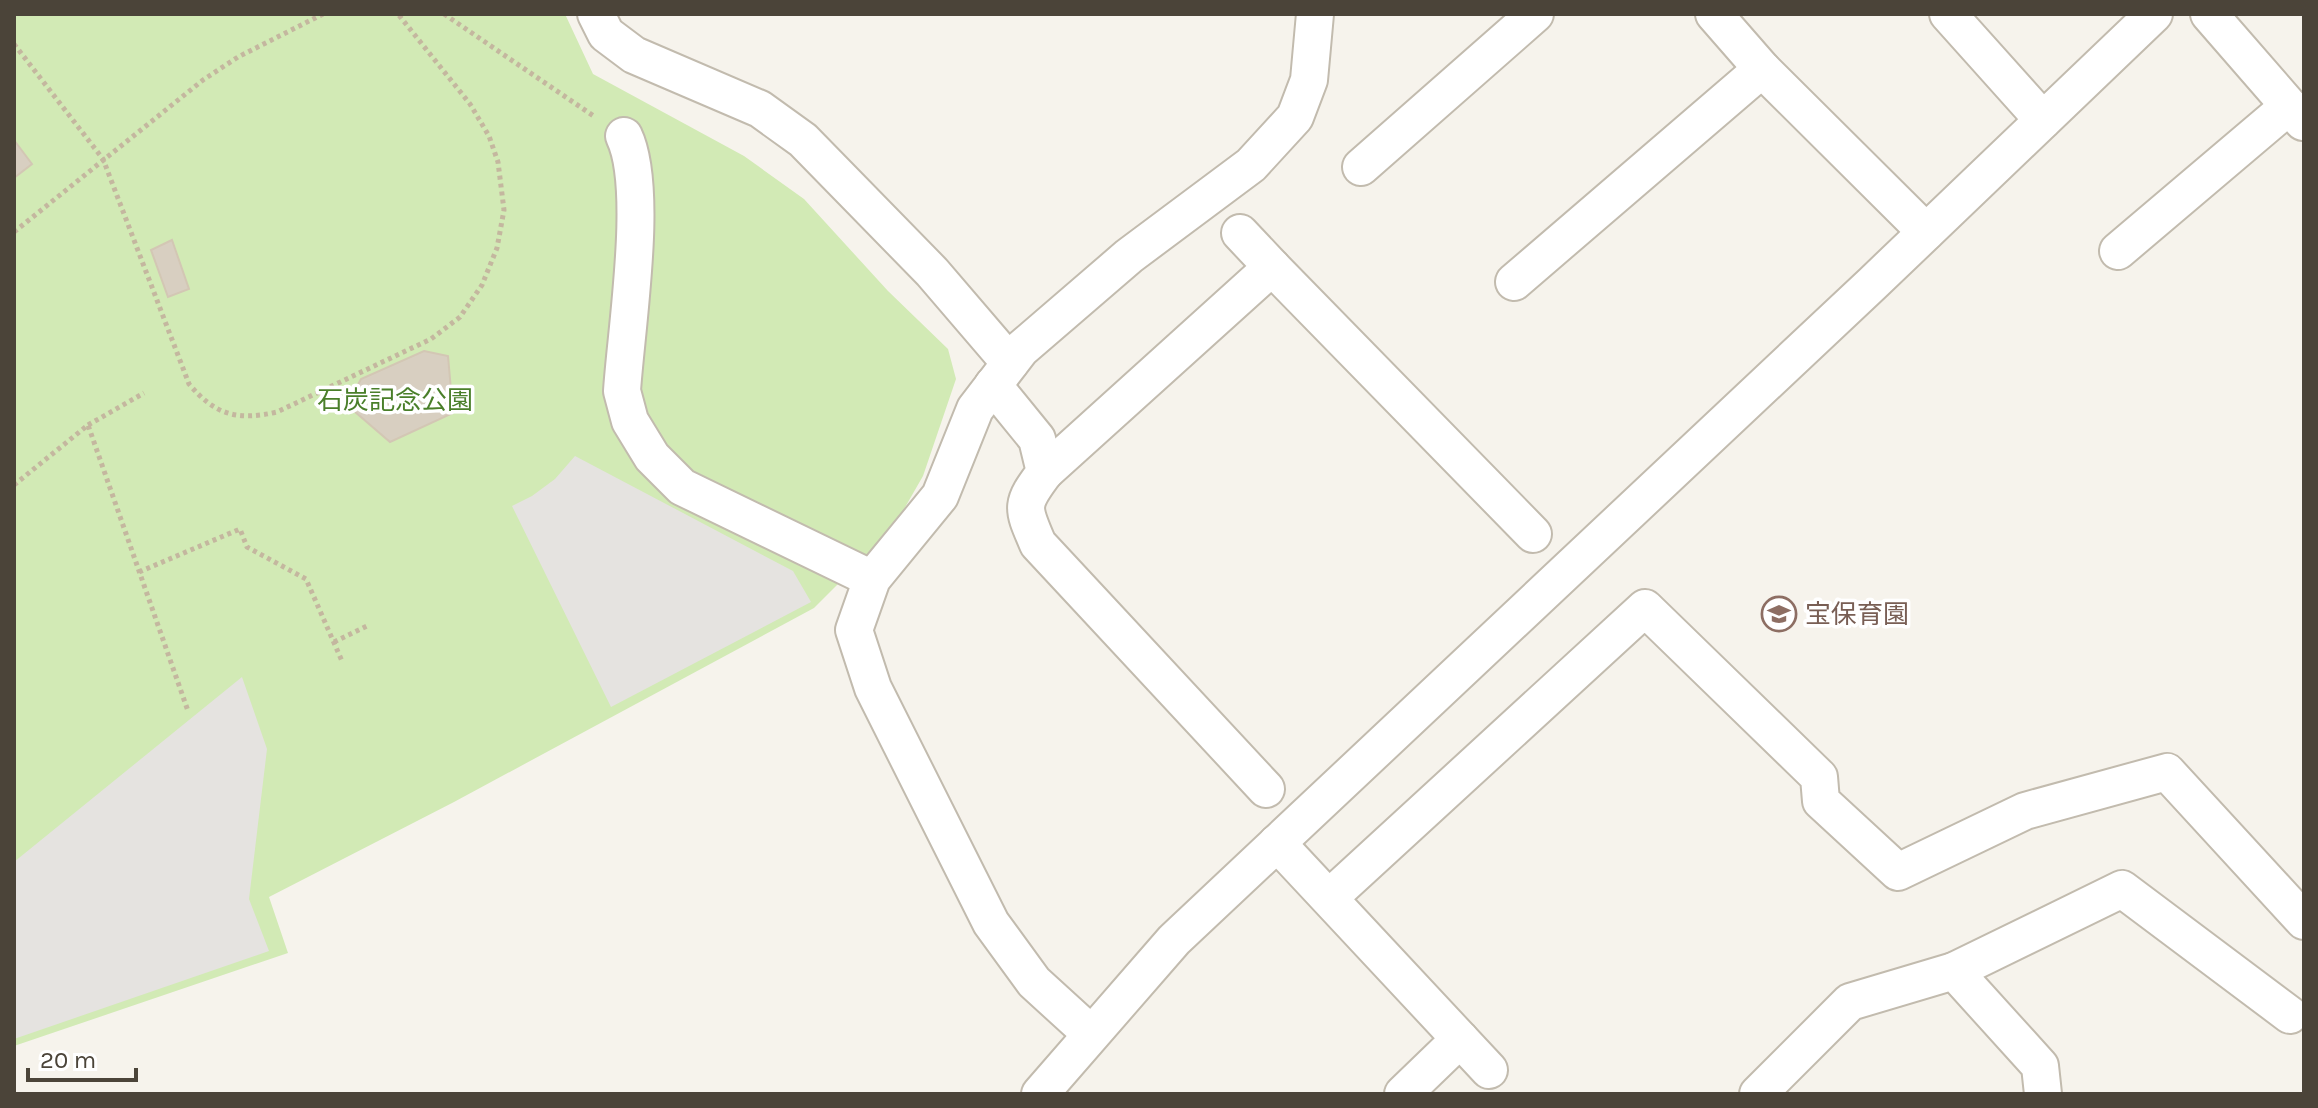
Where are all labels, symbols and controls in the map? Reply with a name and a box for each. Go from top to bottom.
park label: 石炭記念公園 [317,385,473,416]
school or university icon: 宝保育園 [1760,595,1798,633]
place label: 宝保育園 [1805,599,1909,630]
scale bar [28,1032,136,1082]
text: 20 m [40,1046,96,1074]

